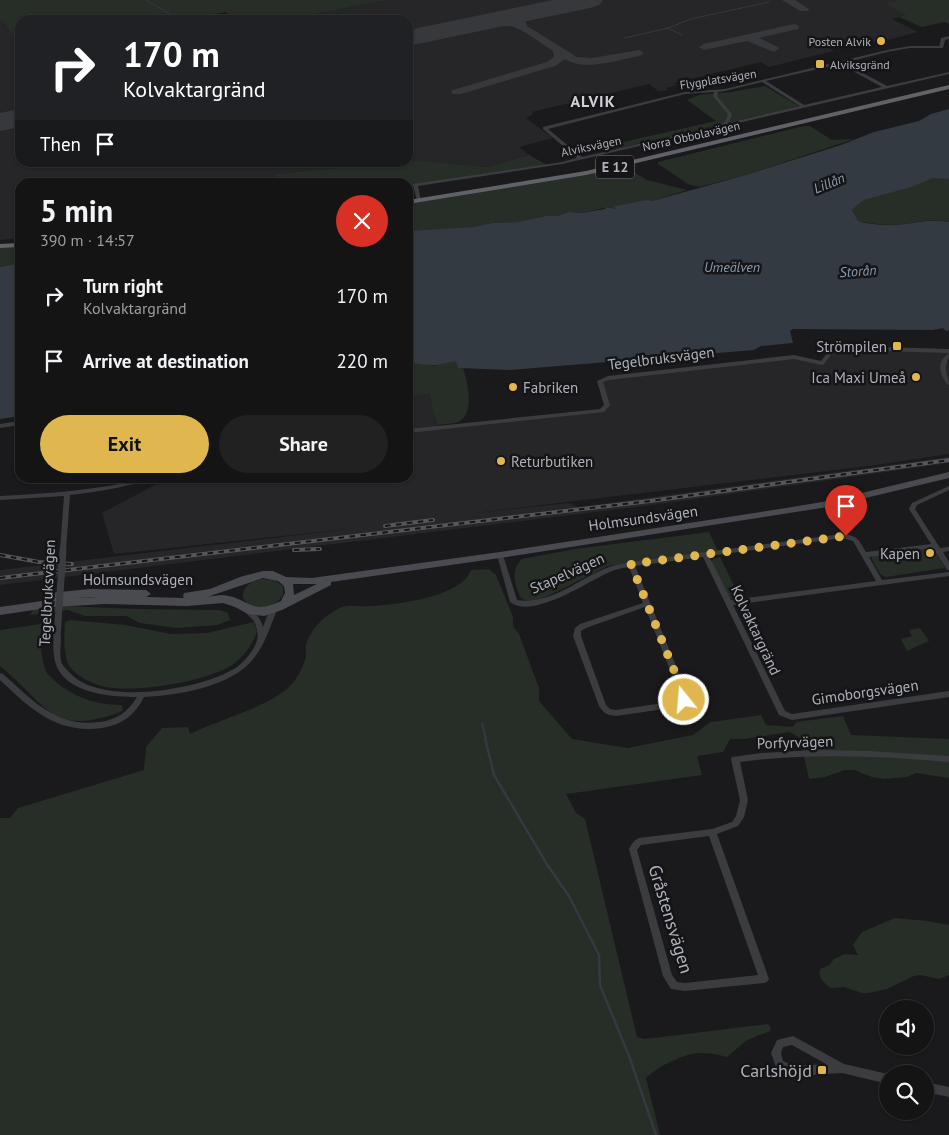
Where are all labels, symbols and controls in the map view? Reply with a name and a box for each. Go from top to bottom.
text: 170 m [123,31,220,77]
place label: Posten Alvik [809,34,871,49]
icon: right [40,35,105,100]
marker: Posten Alvik [875,35,887,47]
place label: Alviksgränd [830,57,890,72]
marker: Alviksgränd [814,58,826,70]
street label: Flygplatsvägen [679,66,757,92]
text: Kolvaktargränd [123,75,266,103]
district label: ALVIK [570,91,616,111]
street label: Norra Obbolavägen [641,117,741,155]
icon: arrive [91,130,119,158]
text: Then [40,132,81,156]
street label: Alviksvägen [560,132,622,160]
road number: E 12 [596,156,634,178]
water label: Lillån [811,169,847,197]
text: 5 min [40,191,113,230]
button: close [336,195,388,247]
text: 390 m · 14:57 [40,230,135,250]
water label: Umeälven [704,258,760,276]
water label: Storån [839,261,877,281]
text: Turn right [83,274,163,298]
icon: right [40,282,68,310]
text: 170 m [336,284,388,308]
text: Kolvaktargränd [83,298,187,318]
place label: Strömpilen [816,337,887,356]
marker: Strömpilen [891,340,903,352]
street label: Tegelbruksvägen [607,342,715,374]
icon: arrive [40,347,68,375]
text: Arrive at destination [83,349,249,373]
text: 220 m [336,349,388,373]
place label: Ica Maxi Umeå [811,368,906,387]
marker: Ica Maxi Umeå [910,371,922,383]
place label: Fabriken [523,378,578,397]
marker: Fabriken [507,381,519,393]
button: Exit [40,415,209,473]
button: Share [219,415,388,473]
place label: Returbutiken [511,452,593,471]
marker: Returbutiken [495,455,507,467]
pin [825,485,867,536]
icon: arrive [832,492,860,520]
street label: Holmsundsvägen [587,501,699,535]
street label: Tegelbruksvägen [35,539,59,647]
place label: Kapen [880,544,920,563]
marker: Kapen [924,547,936,559]
street label: Stapelvägen [527,548,607,598]
street label: Holmsundsvägen [83,570,193,589]
street label: Kolvaktargränd [727,582,785,678]
position arrow [657,673,709,725]
street label: Gimoborgsvägen [810,675,920,709]
street label: Porfyrvägen [756,731,834,753]
street label: Gråstensvägen [644,862,698,976]
map controls [879,1000,934,1120]
button: sound [879,1000,934,1055]
place label: Carlshöjd [740,1059,812,1082]
marker: Carlshöjd [816,1064,828,1076]
button: search [879,1065,934,1120]

